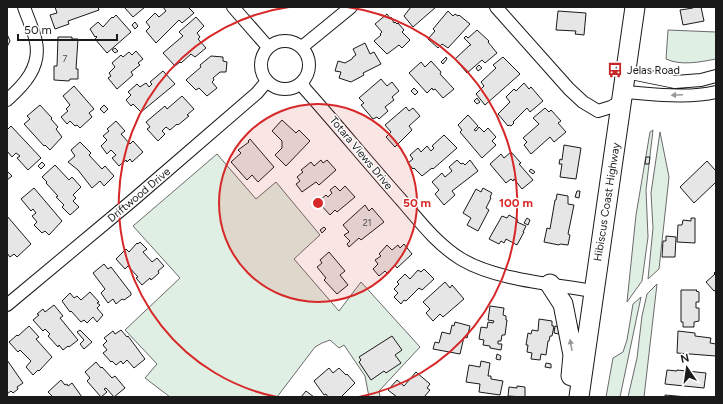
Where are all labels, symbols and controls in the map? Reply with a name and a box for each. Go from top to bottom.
scale bar [18,16,117,42]
text: 50 m [24,23,52,37]
house number: 7 [63,53,68,64]
bus stop icon: Jelas Road [606,61,624,79]
place label: Jelas Road [627,64,680,77]
one-way arrow [671,91,683,98]
street label: Totara Views Drive [327,114,395,192]
street label: Hibiscus Coast Highway [591,142,623,262]
street label: Driftwood Drive [105,165,173,225]
centre of rings [311,196,325,210]
text: 50 m [403,196,431,210]
text: 100 m [499,196,533,210]
house number: 21 [363,217,371,228]
one-way arrow [568,339,574,351]
north arrow [667,348,707,388]
text: N [679,351,690,366]

